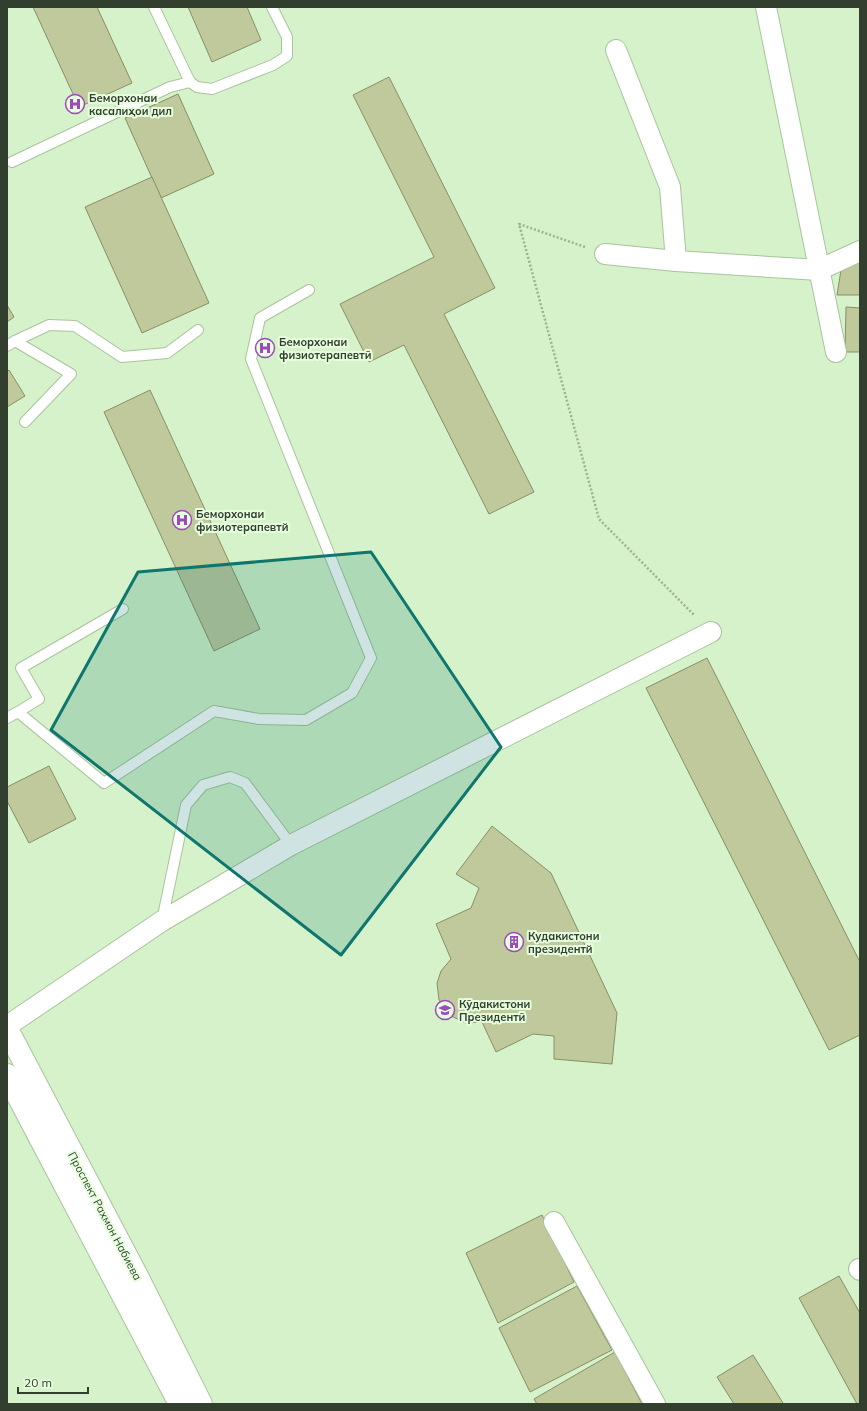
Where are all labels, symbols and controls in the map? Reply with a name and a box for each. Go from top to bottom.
place label: Беморхонаи касалиҳои дил [89,91,172,118]
hospital icon: Беморхонаи касалиҳои дил [64,93,86,115]
place label: Беморхонаи физиотерапевтӣ [279,335,371,362]
hospital icon: Беморхонаи физиотерапевтӣ [254,337,276,359]
place label: Беморхонаи физиотерапевтй [196,507,288,534]
hospital icon: Беморхонаи физиотерапевтй [171,509,193,531]
place label: Кудакистони президентй [528,929,599,956]
building icon: Кудакистони президентй [503,931,525,953]
place label: Кӯдакистони Президентӣ [459,997,530,1024]
school or university icon: Кӯдакистони Президентӣ [434,999,456,1021]
street label: Проспект Рахмон Набиева [65,1149,145,1283]
scale bar [18,1369,88,1395]
text: 20 m [24,1375,52,1390]

